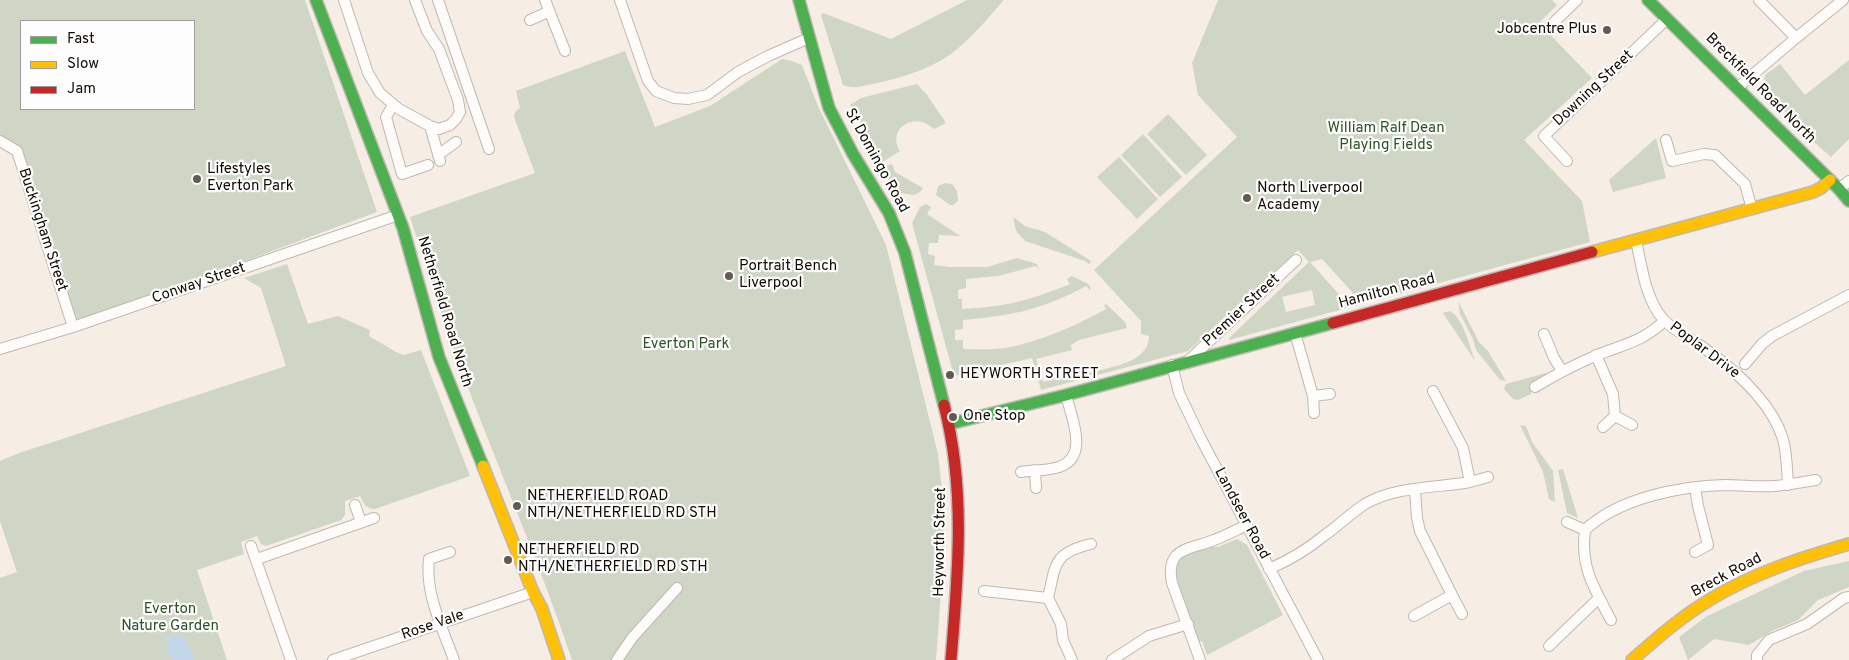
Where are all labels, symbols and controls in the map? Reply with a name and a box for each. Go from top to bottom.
legend [20,20,195,110]
place label: Jobcentre Plus [1497,21,1597,39]
marker: Jobcentre Plus [1601,24,1613,36]
text: Fast [67,30,95,49]
street label: Breckfield Road North [1701,30,1819,148]
street label: Downing Street [1550,47,1638,131]
text: Slow [67,55,99,74]
text: Jam [67,80,96,99]
street label: St Domingo Road [840,106,912,216]
park label: William Ralf Dean Playing Fields [1327,120,1445,155]
place label: Lifestyles Everton Park [207,161,294,196]
street label: Buckingham Street [14,166,70,294]
marker: Lifestyles Everton Park [191,173,203,185]
place label: North Liverpool Academy [1257,180,1363,215]
marker: North Liverpool Academy [1241,192,1253,204]
street label: Netherfield Road North [412,234,476,390]
place label: Portrait Bench Liverpool [739,258,837,293]
street label: Conway Street [150,260,248,308]
marker: Portrait Bench Liverpool [723,270,735,282]
street label: Hamilton Road [1337,270,1437,314]
street label: Premier Street [1200,271,1284,351]
street label: Poplar Drive [1665,319,1743,383]
park label: Everton Park [643,336,729,354]
place label: HEYWORTH STREET [960,366,1099,384]
marker: HEYWORTH STREET [944,369,956,381]
place label: One Stop [963,408,1025,426]
marker: One Stop [947,411,959,423]
street label: Landseer Road [1209,465,1273,563]
street label: Heyworth Street [931,487,951,597]
place label: NETHERFIELD ROAD NTH/NETHERFIELD RD STH [527,488,717,523]
marker: NETHERFIELD ROAD NTH/NETHERFIELD RD STH [511,500,523,512]
place label: NETHERFIELD RD NTH/NETHERFIELD RD STH [518,542,708,577]
street label: Breck Road [1689,550,1765,602]
marker: NETHERFIELD RD NTH/NETHERFIELD RD STH [502,554,514,566]
park label: Everton Nature Garden [121,601,219,636]
street label: Rose Vale [399,607,467,645]

